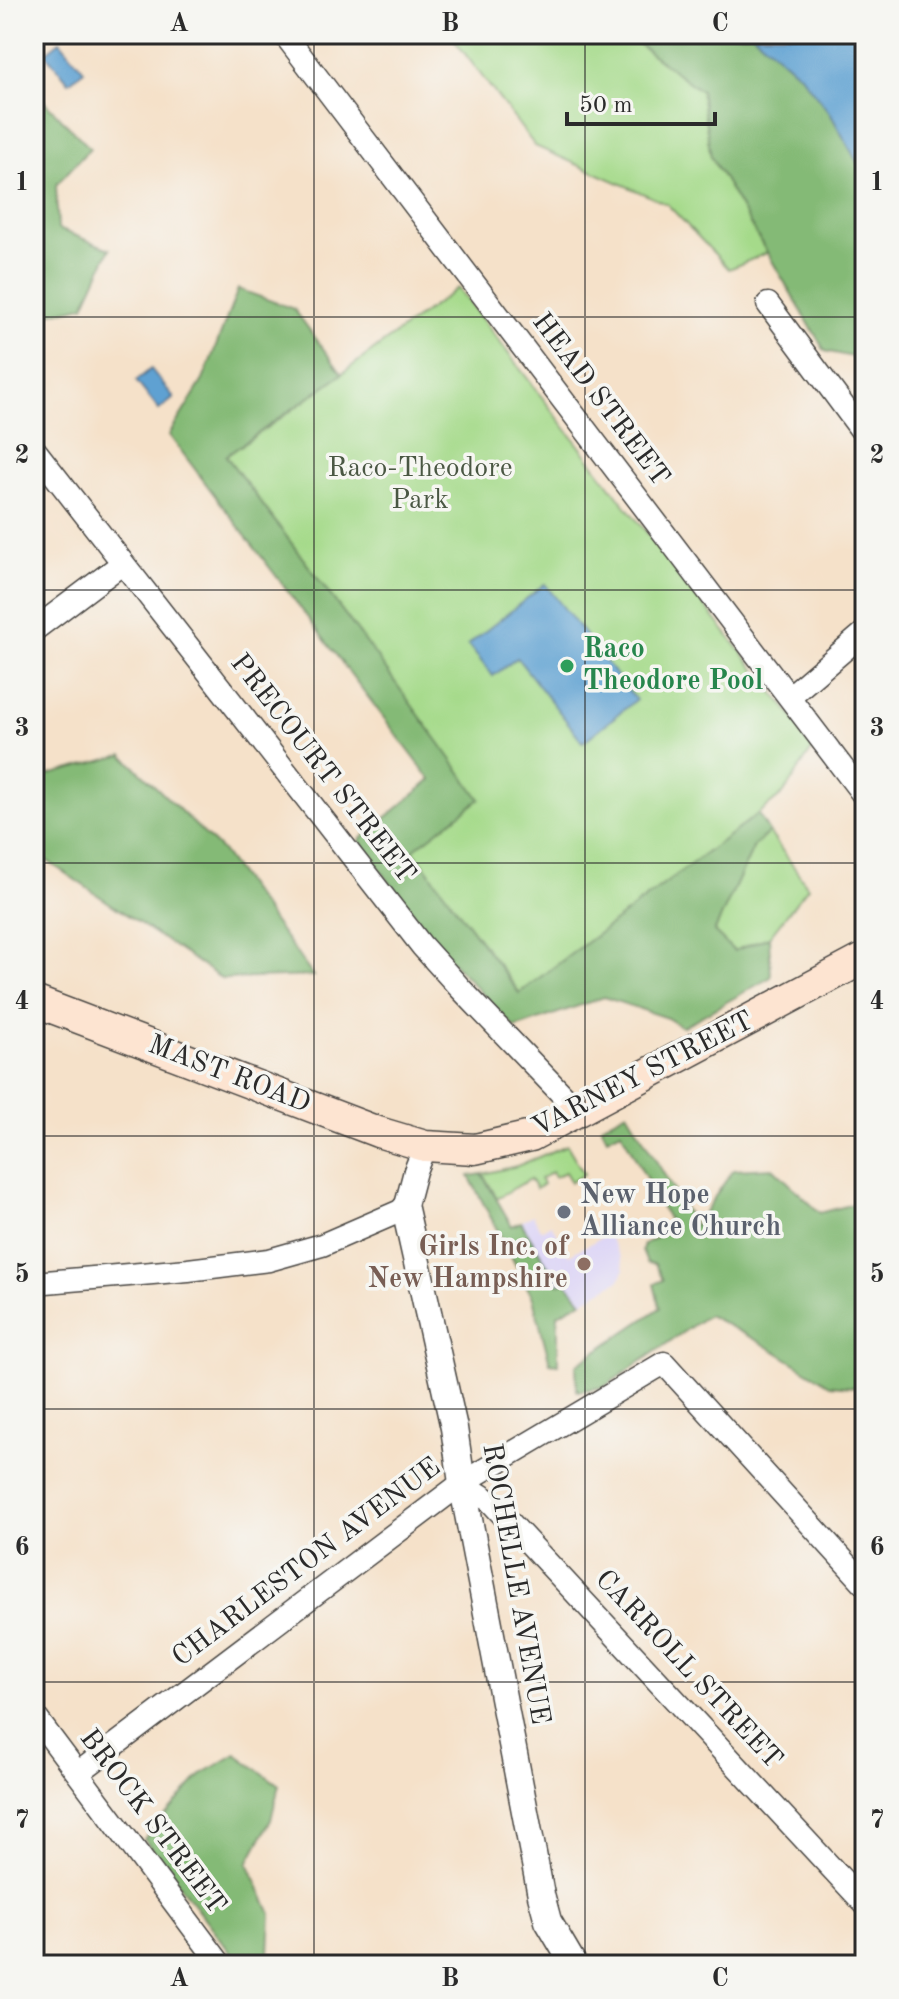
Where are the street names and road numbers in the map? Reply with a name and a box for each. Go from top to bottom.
street label: HEAD STREET [526,308,674,492]
street label: PRECOURT STREET [224,649,420,889]
street label: VARNEY STREET [528,1007,758,1143]
street label: MAST ROAD [144,1031,314,1119]
street label: ROCHELLE AVENUE [476,1441,554,1727]
street label: CHARLESTON AVENUE [168,1453,446,1673]
street label: CARROLL STREET [589,1565,787,1775]
street label: BROCK STREET [74,1725,230,1919]

